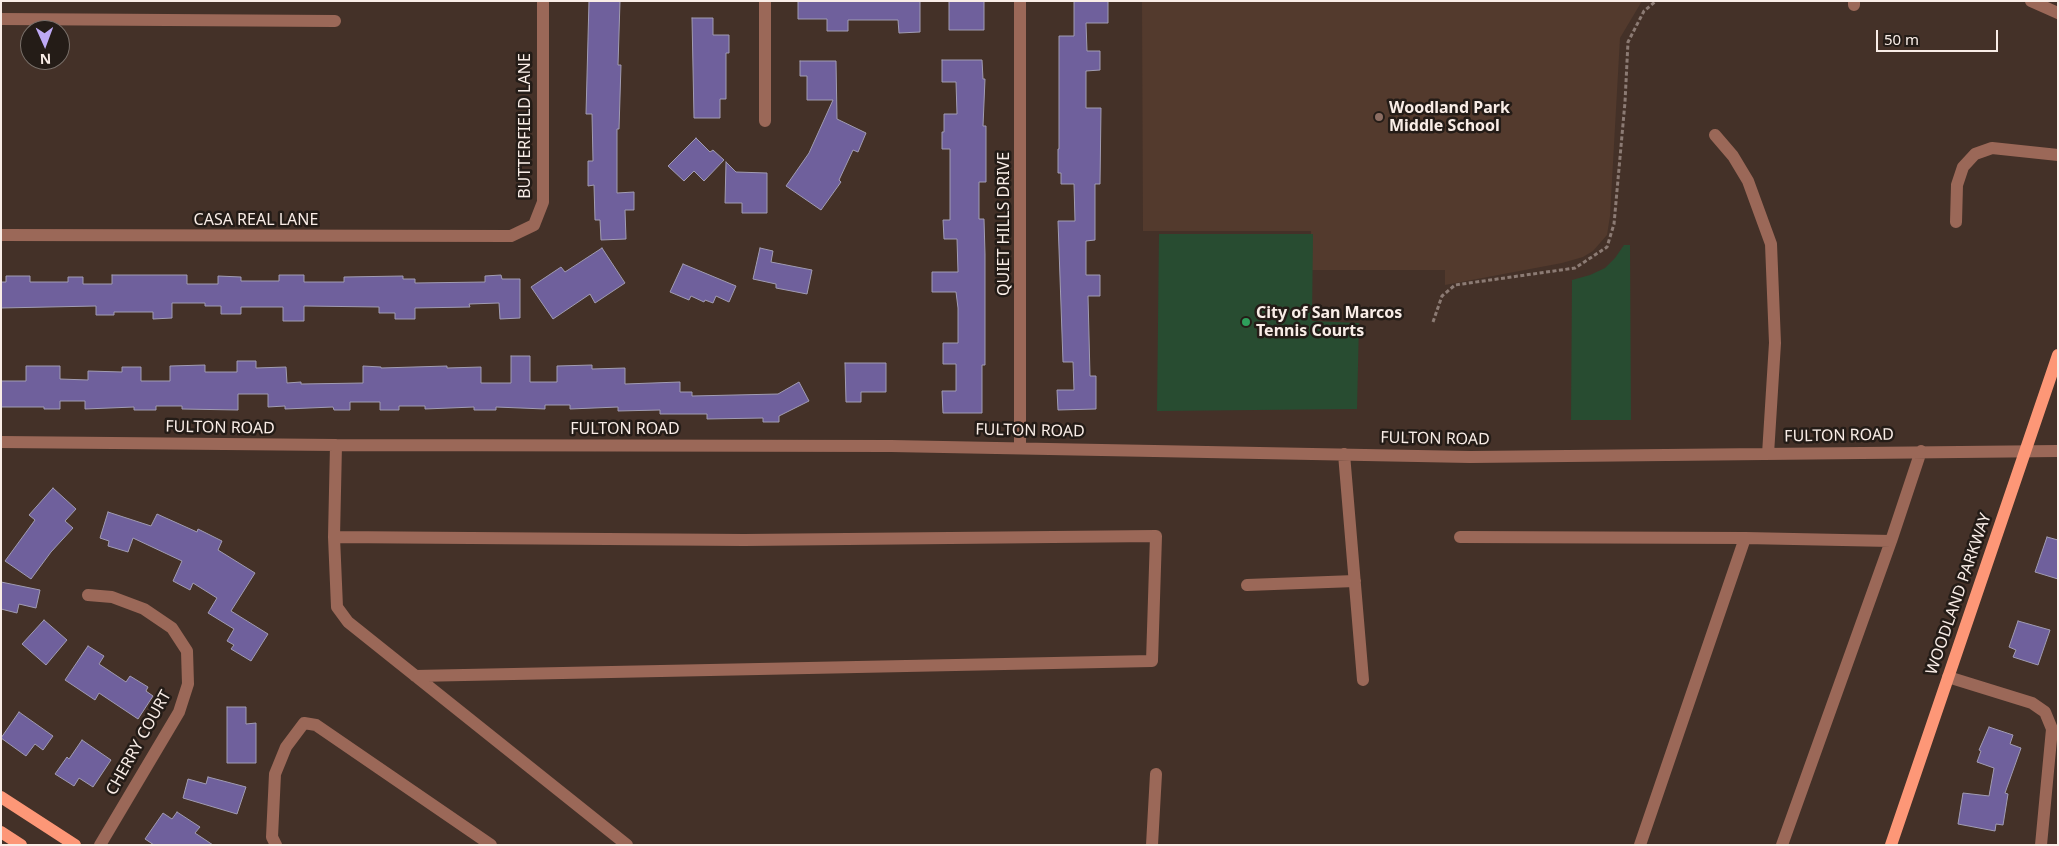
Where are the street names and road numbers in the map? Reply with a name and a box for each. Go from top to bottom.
street label: BUTTERFIELD LANE [515,53,535,199]
street label: QUIET HILLS DRIVE [994,152,1014,296]
street label: CASA REAL LANE [194,210,318,230]
street label: FULTON ROAD [165,417,275,439]
street label: FULTON ROAD [570,419,680,439]
street label: FULTON ROAD [975,420,1085,442]
street label: FULTON ROAD [1784,425,1894,447]
street label: FULTON ROAD [1380,428,1490,450]
street label: WOODLAND PARKWAY [1922,511,1996,677]
street label: CHERRY COURT [102,687,176,799]

